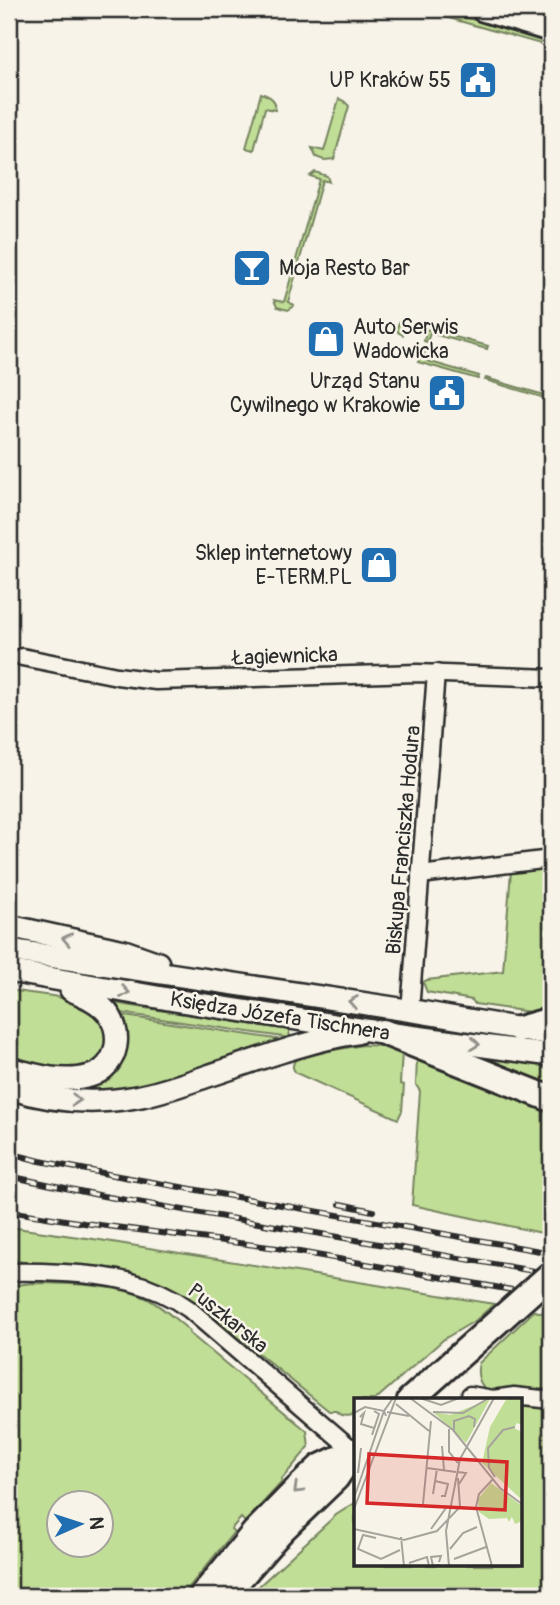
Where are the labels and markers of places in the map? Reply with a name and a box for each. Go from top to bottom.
public building icon: UP Kraków 55 [457,59,499,101]
place label: UP Kraków 55 [329,67,451,94]
bar icon: Moja Resto Bar [231,247,273,289]
place label: Moja Resto Bar [279,255,410,282]
place label: Auto Serwis Wadowicka [353,314,459,365]
shop icon: Auto Serwis Wadowicka [305,318,347,360]
place label: Urząd Stanu Cywilnego w Krakowie [230,368,421,419]
public building icon: Urząd Stanu Cywilnego w Krakowie [426,372,468,414]
place label: Sklep internetowy E-TERM.PL [195,540,352,591]
shop icon: Sklep internetowy E-TERM.PL [358,544,400,586]

